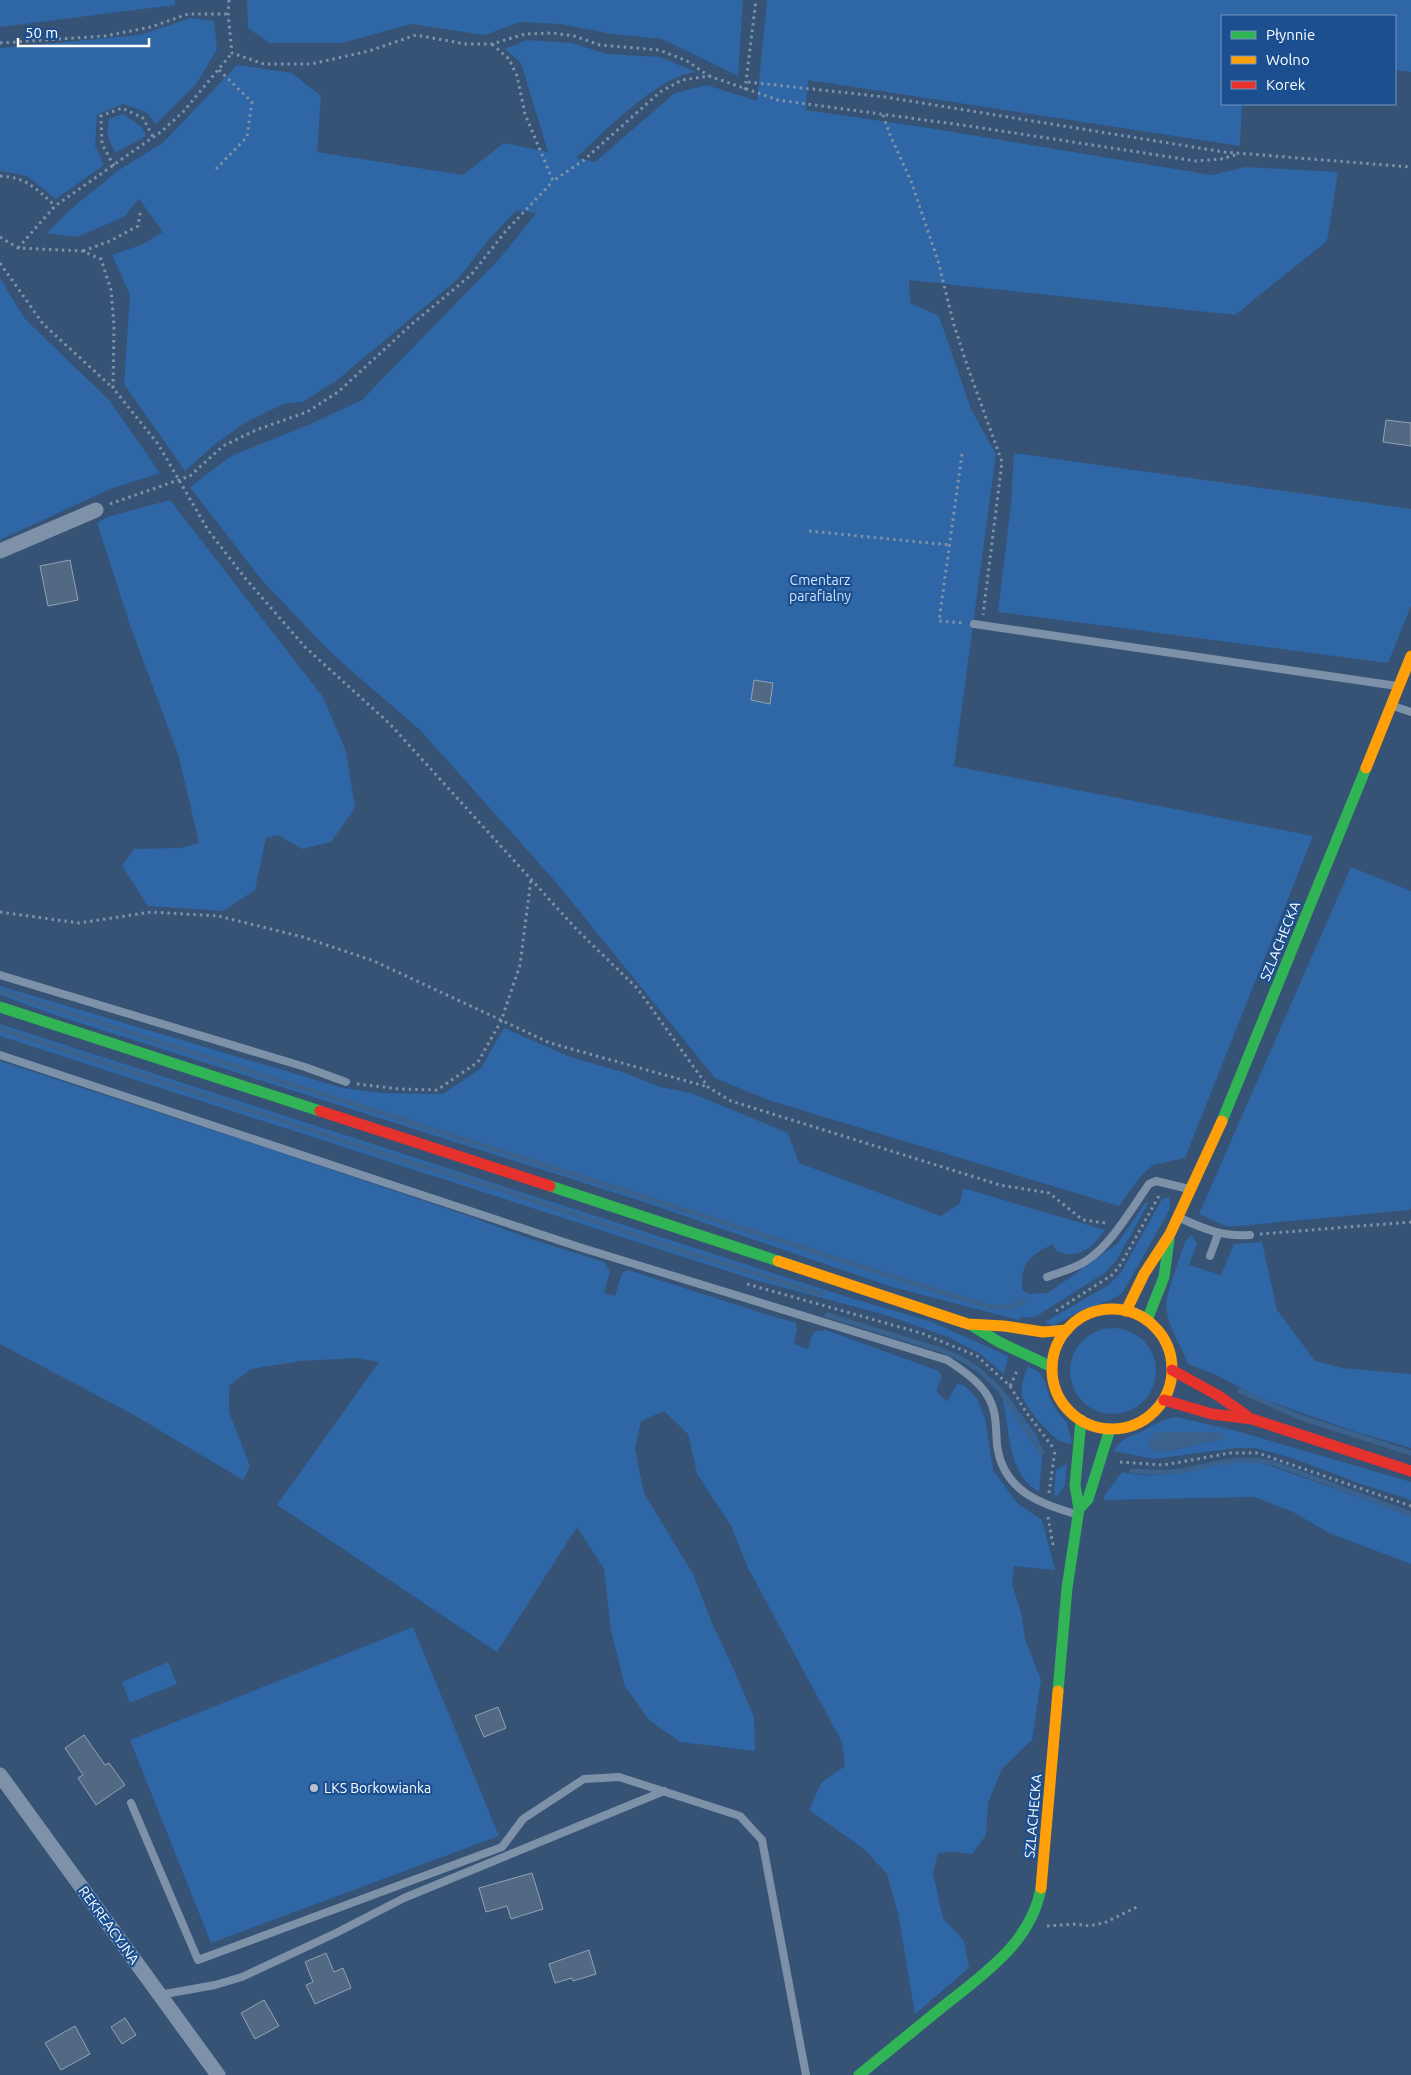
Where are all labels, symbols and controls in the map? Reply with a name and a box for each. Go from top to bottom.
scale bar [18,15,149,47]
legend [1221,15,1396,105]
text: 50 m [25,24,58,41]
text: Płynnie [1266,26,1315,43]
text: Wolno [1266,51,1310,68]
text: Korek [1266,76,1306,93]
park label: Cmentarz parafialny [789,572,851,604]
street label: SZLACHECKA [1257,899,1303,983]
street label: SZLACHECKA [1021,1773,1045,1859]
place label: LKS Borkowianka [324,1780,431,1796]
marker: LKS Borkowianka [308,1782,320,1794]
street label: REKREACYJNA [75,1883,143,1967]

